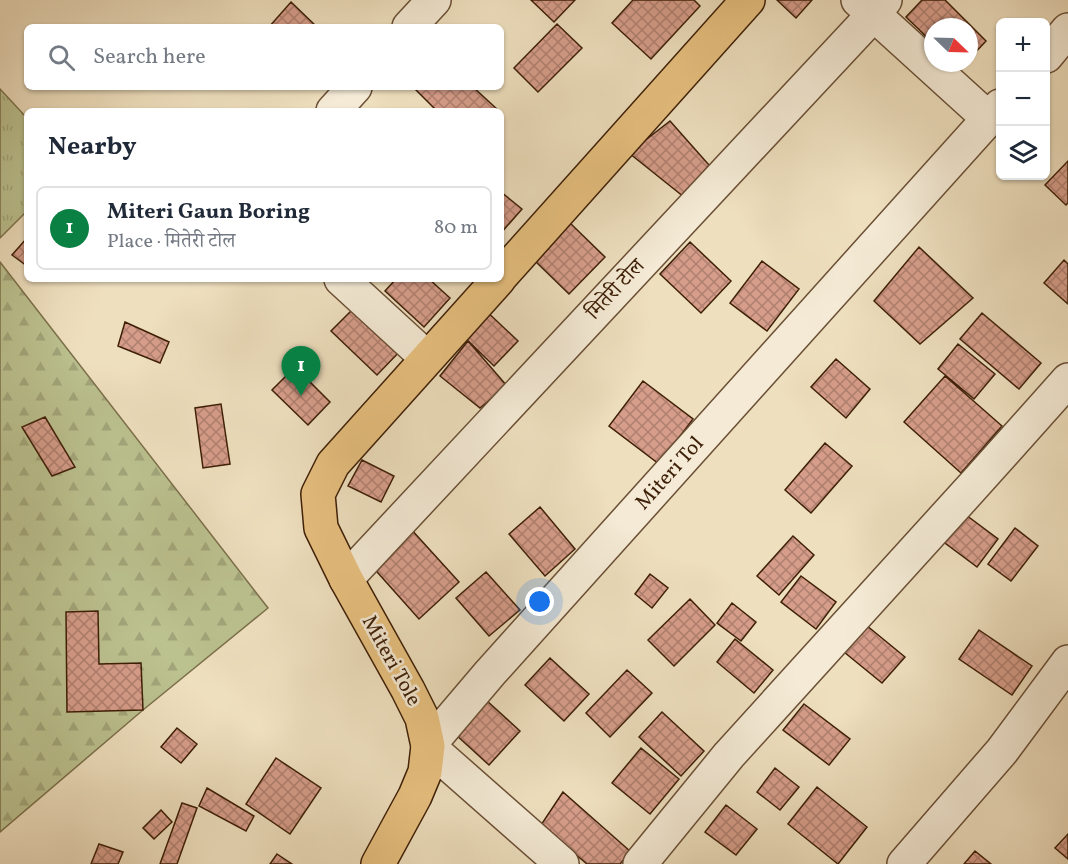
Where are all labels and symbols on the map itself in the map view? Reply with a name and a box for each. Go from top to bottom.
north arrow [924,18,978,72]
street label: मितेरी टोल [579,252,653,328]
pin: 1 [282,346,320,396]
street label: Miteri Tol [629,430,710,516]
your location [525,587,554,616]
street label: Miteri Tole [354,610,428,712]

